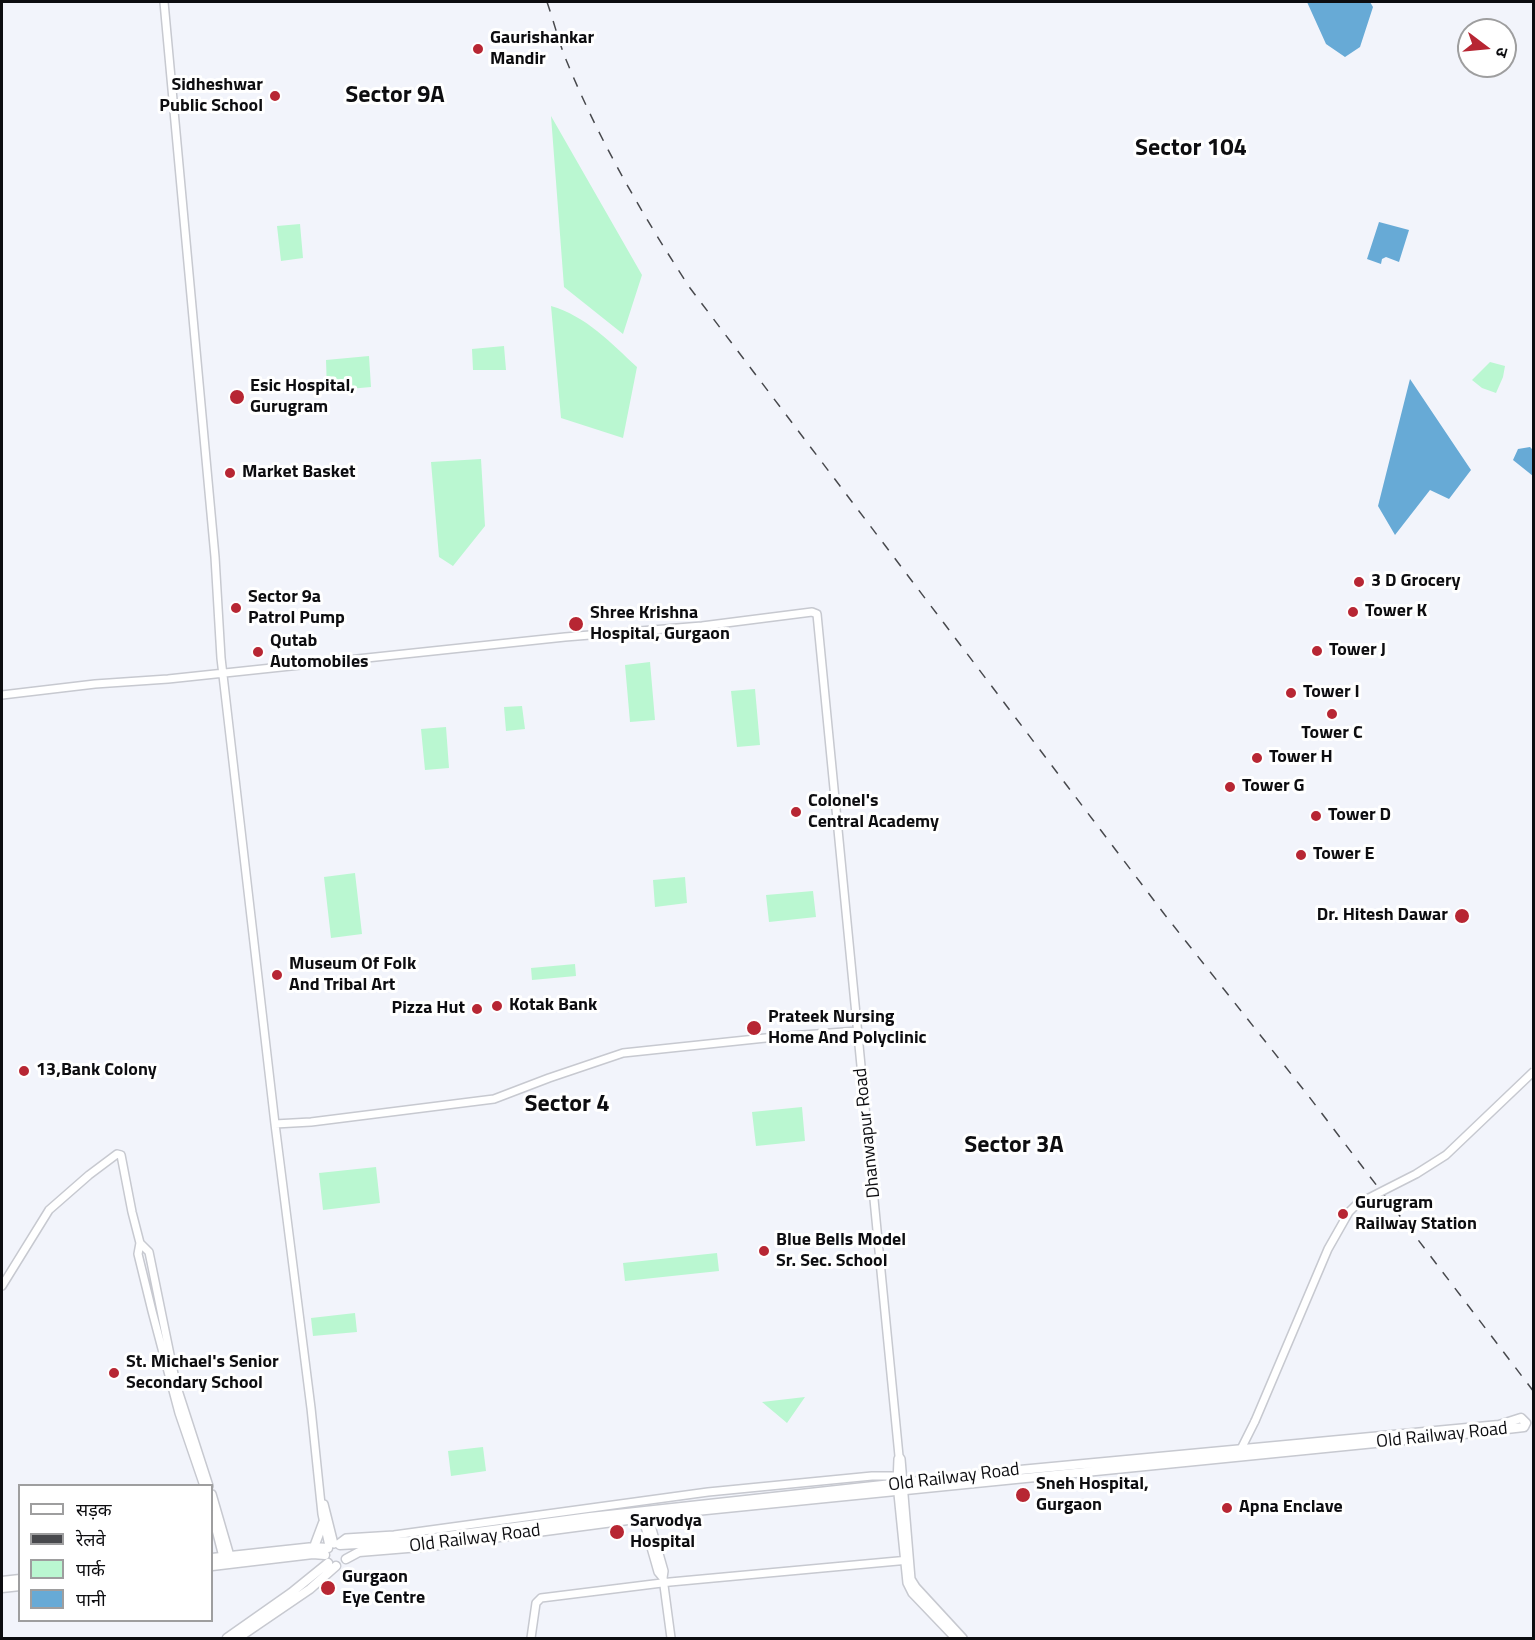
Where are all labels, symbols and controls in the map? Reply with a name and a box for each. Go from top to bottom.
north arrow [1457,18,1517,78]
place label: Gaurishankar Mandir [490,28,594,70]
marker: Gaurishankar Mandir [471,42,485,56]
text: उ [1490,45,1515,60]
place label: Sidheshwar Public School [159,75,263,118]
district label: Sector 9A [345,82,445,110]
marker: Sidheshwar Public School [268,89,282,103]
district label: Sector 104 [1135,135,1247,163]
place label: Esic Hospital, Gurugram [250,376,355,418]
marker: Esic Hospital, Gurugram [228,388,246,406]
place label: Market Basket [242,462,356,484]
marker: Market Basket [223,466,237,480]
place label: 3 D Grocery [1371,571,1461,593]
marker: 3 D Grocery [1352,575,1366,589]
place label: Sector 9a Patrol Pump [248,587,345,630]
marker: Sector 9a Patrol Pump [229,601,243,615]
place label: Tower K [1365,601,1427,623]
place label: Shree Krishna Hospital, Gurgaon [590,603,730,646]
marker: Tower K [1346,605,1360,619]
marker: Shree Krishna Hospital, Gurgaon [567,615,585,633]
place label: Qutab Automobiles [270,631,369,674]
place label: Tower J [1329,640,1386,662]
marker: Tower J [1310,644,1324,658]
marker: Qutab Automobiles [251,645,265,659]
place label: Tower I [1303,682,1360,704]
marker: Tower I [1284,686,1298,700]
marker: Tower C [1325,707,1339,721]
place label: Tower C [1301,723,1363,745]
place label: Tower H [1269,747,1333,769]
marker: Tower H [1250,751,1264,765]
place label: Tower G [1242,776,1305,798]
marker: Tower G [1223,780,1237,794]
place label: Colonel's Central Academy [808,791,939,834]
marker: Colonel's Central Academy [789,805,803,819]
place label: Tower D [1328,805,1391,827]
marker: Tower D [1309,809,1323,823]
place label: Tower E [1313,844,1375,866]
marker: Tower E [1294,848,1308,862]
place label: Dr. Hitesh Dawar [1317,905,1448,927]
marker: Dr. Hitesh Dawar [1453,907,1471,925]
place label: Museum Of Folk And Tribal Art [289,954,416,996]
marker: Museum Of Folk And Tribal Art [270,968,284,982]
place label: Kotak Bank [509,995,597,1017]
place label: Pizza Hut [392,998,465,1020]
marker: Kotak Bank [490,999,504,1013]
marker: Pizza Hut [470,1002,484,1016]
place label: Prateek Nursing Home And Polyclinic [768,1007,927,1050]
marker: Prateek Nursing Home And Polyclinic [745,1019,763,1037]
place label: 13,Bank Colony [36,1060,157,1082]
marker: 13,Bank Colony [17,1064,31,1078]
street label: Dhanwapur Road [850,1067,886,1199]
district label: Sector 4 [524,1091,610,1119]
district label: Sector 3A [964,1132,1064,1160]
place label: Gurugram Railway Station [1355,1193,1477,1236]
marker: Gurugram Railway Station [1336,1207,1350,1221]
place label: Blue Bells Model Sr. Sec. School [776,1230,906,1272]
marker: Blue Bells Model Sr. Sec. School [757,1244,771,1258]
place label: St. Michael's Senior Secondary School [126,1352,279,1394]
marker: St. Michael's Senior Secondary School [107,1366,121,1380]
street label: Old Railway Road [1375,1418,1509,1454]
street label: Old Railway Road [887,1459,1021,1497]
place label: Sneh Hospital, Gurgaon [1036,1474,1149,1516]
legend [18,1484,213,1622]
marker: Sneh Hospital, Gurgaon [1014,1486,1032,1504]
text: सड़क [76,1496,112,1523]
place label: Apna Enclave [1239,1497,1343,1519]
marker: Apna Enclave [1220,1501,1234,1515]
place label: Sarvodya Hospital [630,1511,702,1553]
street label: Old Railway Road [408,1520,542,1558]
marker: Sarvodya Hospital [608,1523,626,1541]
text: रेलवे [76,1526,106,1553]
text: पार्क [76,1556,105,1583]
place label: Gurgaon Eye Centre [342,1567,425,1610]
marker: Gurgaon Eye Centre [319,1579,337,1597]
text: पानी [76,1586,106,1613]

